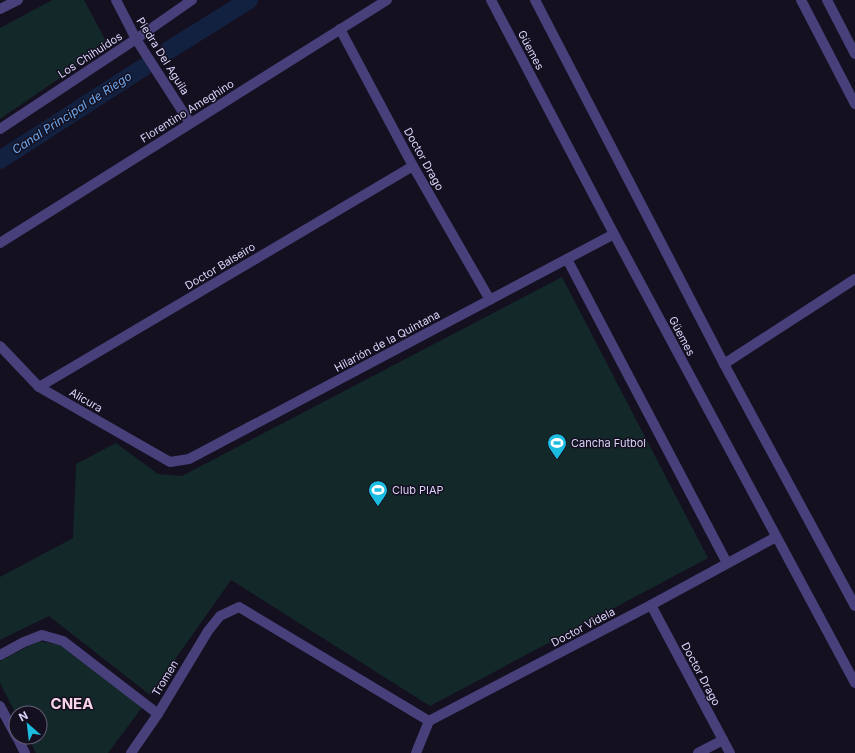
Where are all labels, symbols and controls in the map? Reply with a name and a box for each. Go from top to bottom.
street label: Piedra Del Aguila [134,15,192,97]
street label: Güemes [515,28,547,72]
street label: Los Chihuidos [55,29,125,81]
water label: Canal Principal de Riego [9,68,134,157]
street label: Florentino Ameghino [138,76,237,145]
street label: Doctor Drago [401,125,447,193]
street label: Doctor Balseiro [182,239,258,293]
street label: Hilarión de la Quintana [332,307,442,375]
street label: Güemes [666,314,698,358]
street label: Alicura [67,385,105,415]
sports icon: Cancha Futbol [546,432,568,460]
place label: Cancha Futbol [571,436,646,450]
sports icon: Club PIAP [367,479,389,507]
place label: Club PIAP [392,483,444,497]
street label: Doctor Videla [549,604,617,650]
street label: Doctor Drago [678,640,724,708]
street label: Tromen [149,657,181,699]
district label: CNEA [51,694,93,713]
north arrow [8,705,48,745]
text: N [16,708,30,724]

